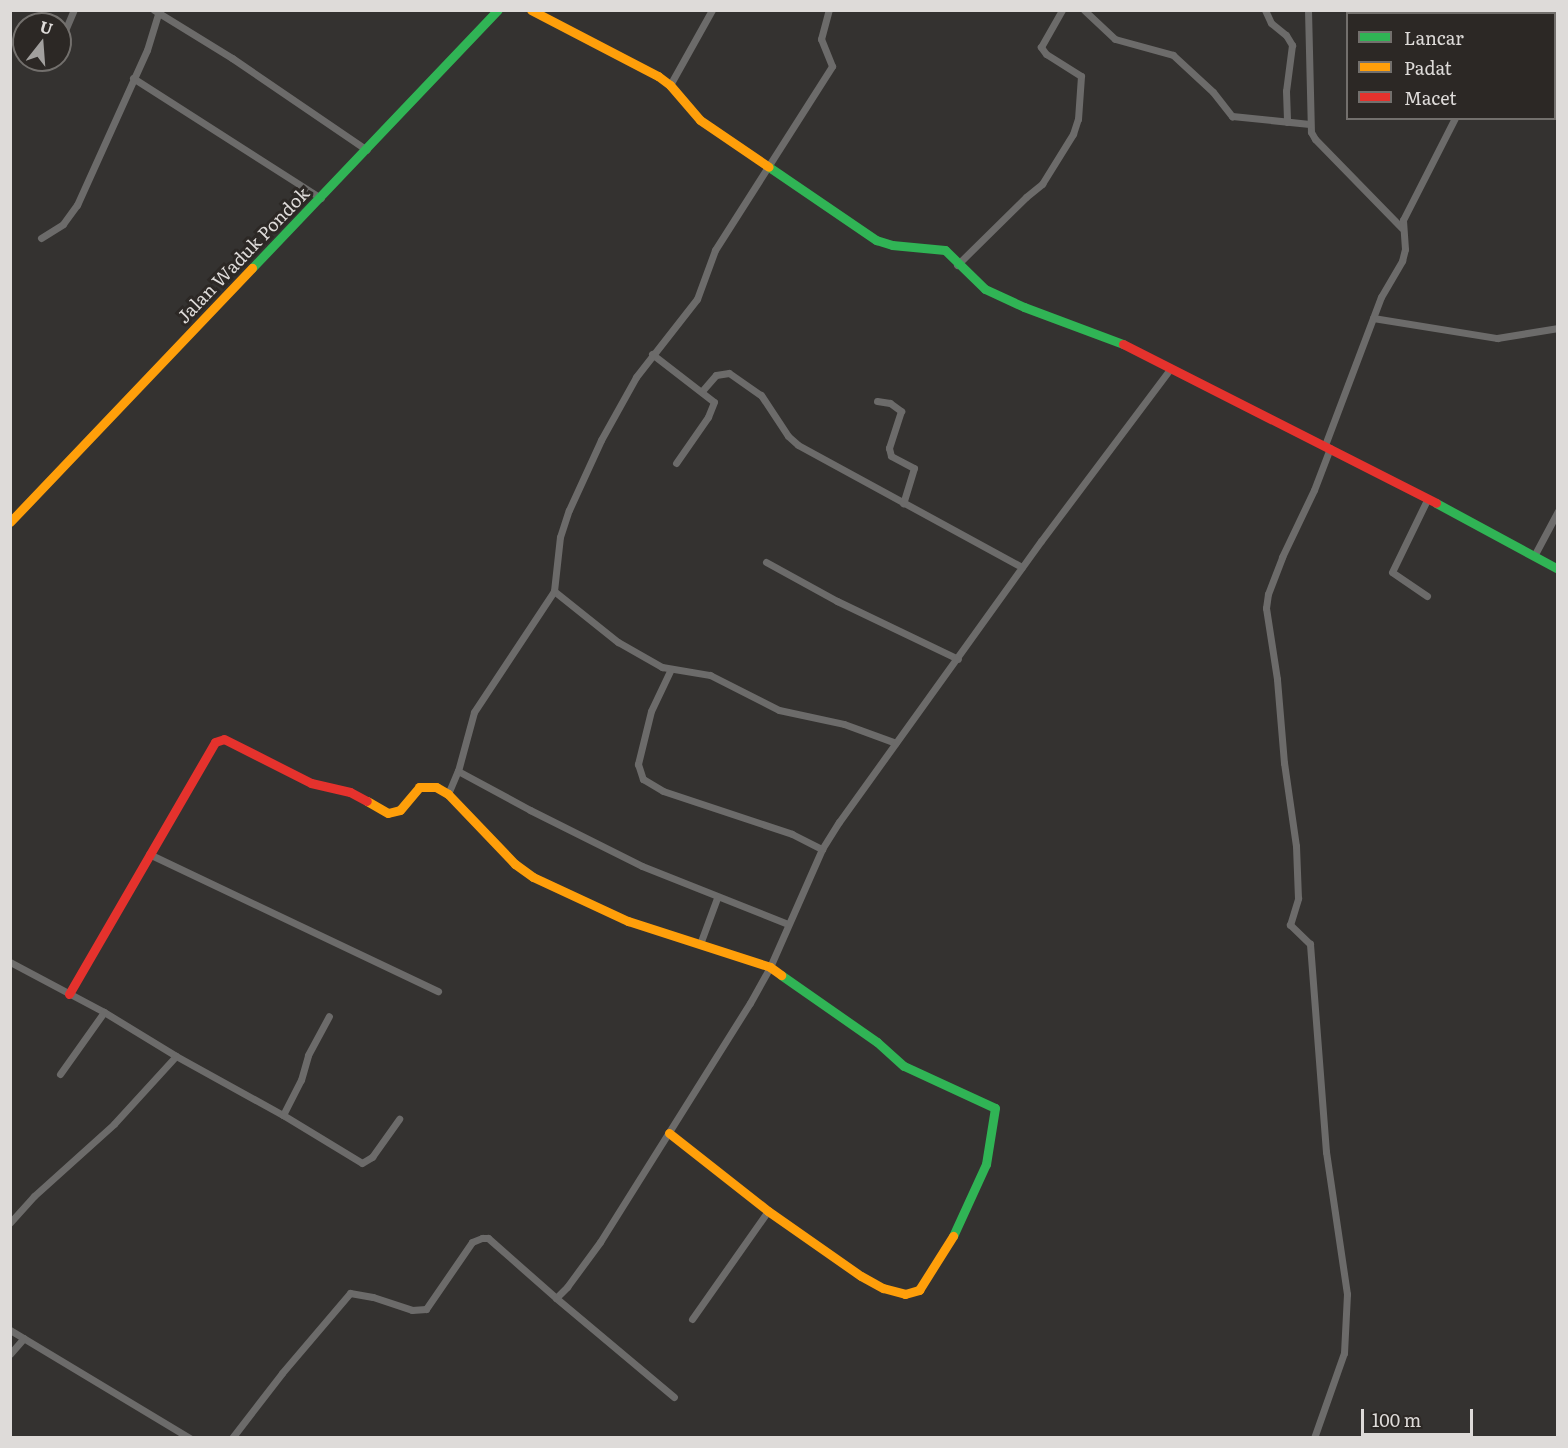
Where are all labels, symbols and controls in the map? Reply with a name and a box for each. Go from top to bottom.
north arrow [12,12,72,72]
legend [1346,12,1556,120]
text: U [37,13,56,40]
text: Lancar [1404,24,1464,51]
text: Padat [1404,54,1452,81]
text: Macet [1404,84,1457,111]
street label: Jalan Waduk Pondok [172,182,314,328]
scale bar [1364,1397,1476,1435]
text: 100 m [1372,1406,1421,1433]

